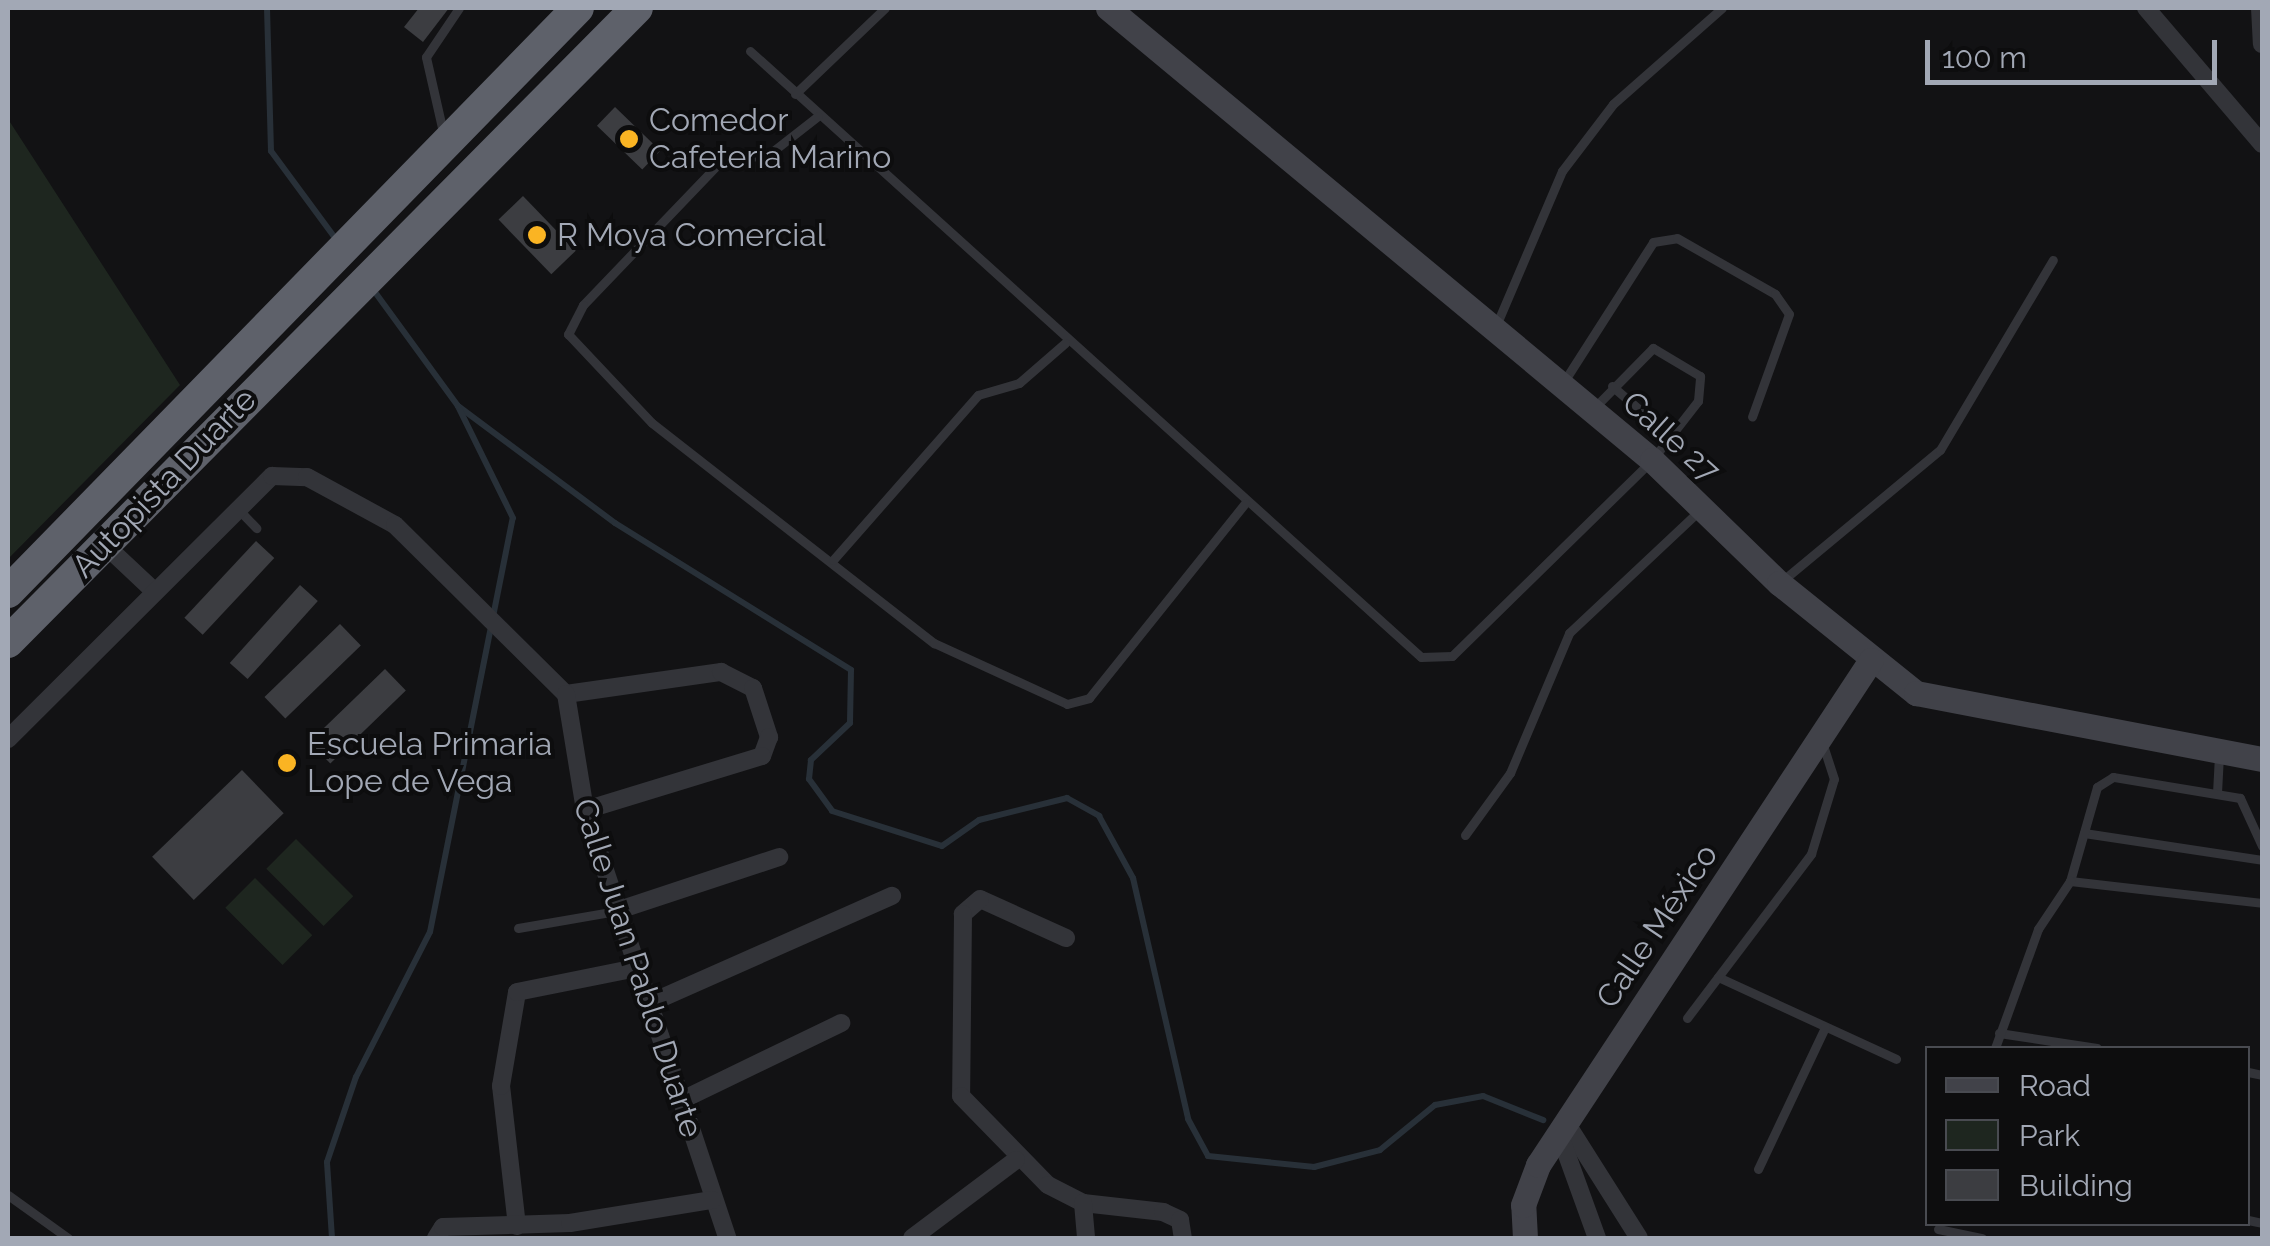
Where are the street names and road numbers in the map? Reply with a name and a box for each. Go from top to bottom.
street label: Autopista Duarte [64,380,264,586]
street label: Calle 27 [1614,383,1728,491]
street label: Calle Juan Pablo Duarte [565,793,711,1143]
street label: Calle México [1588,837,1726,1015]

